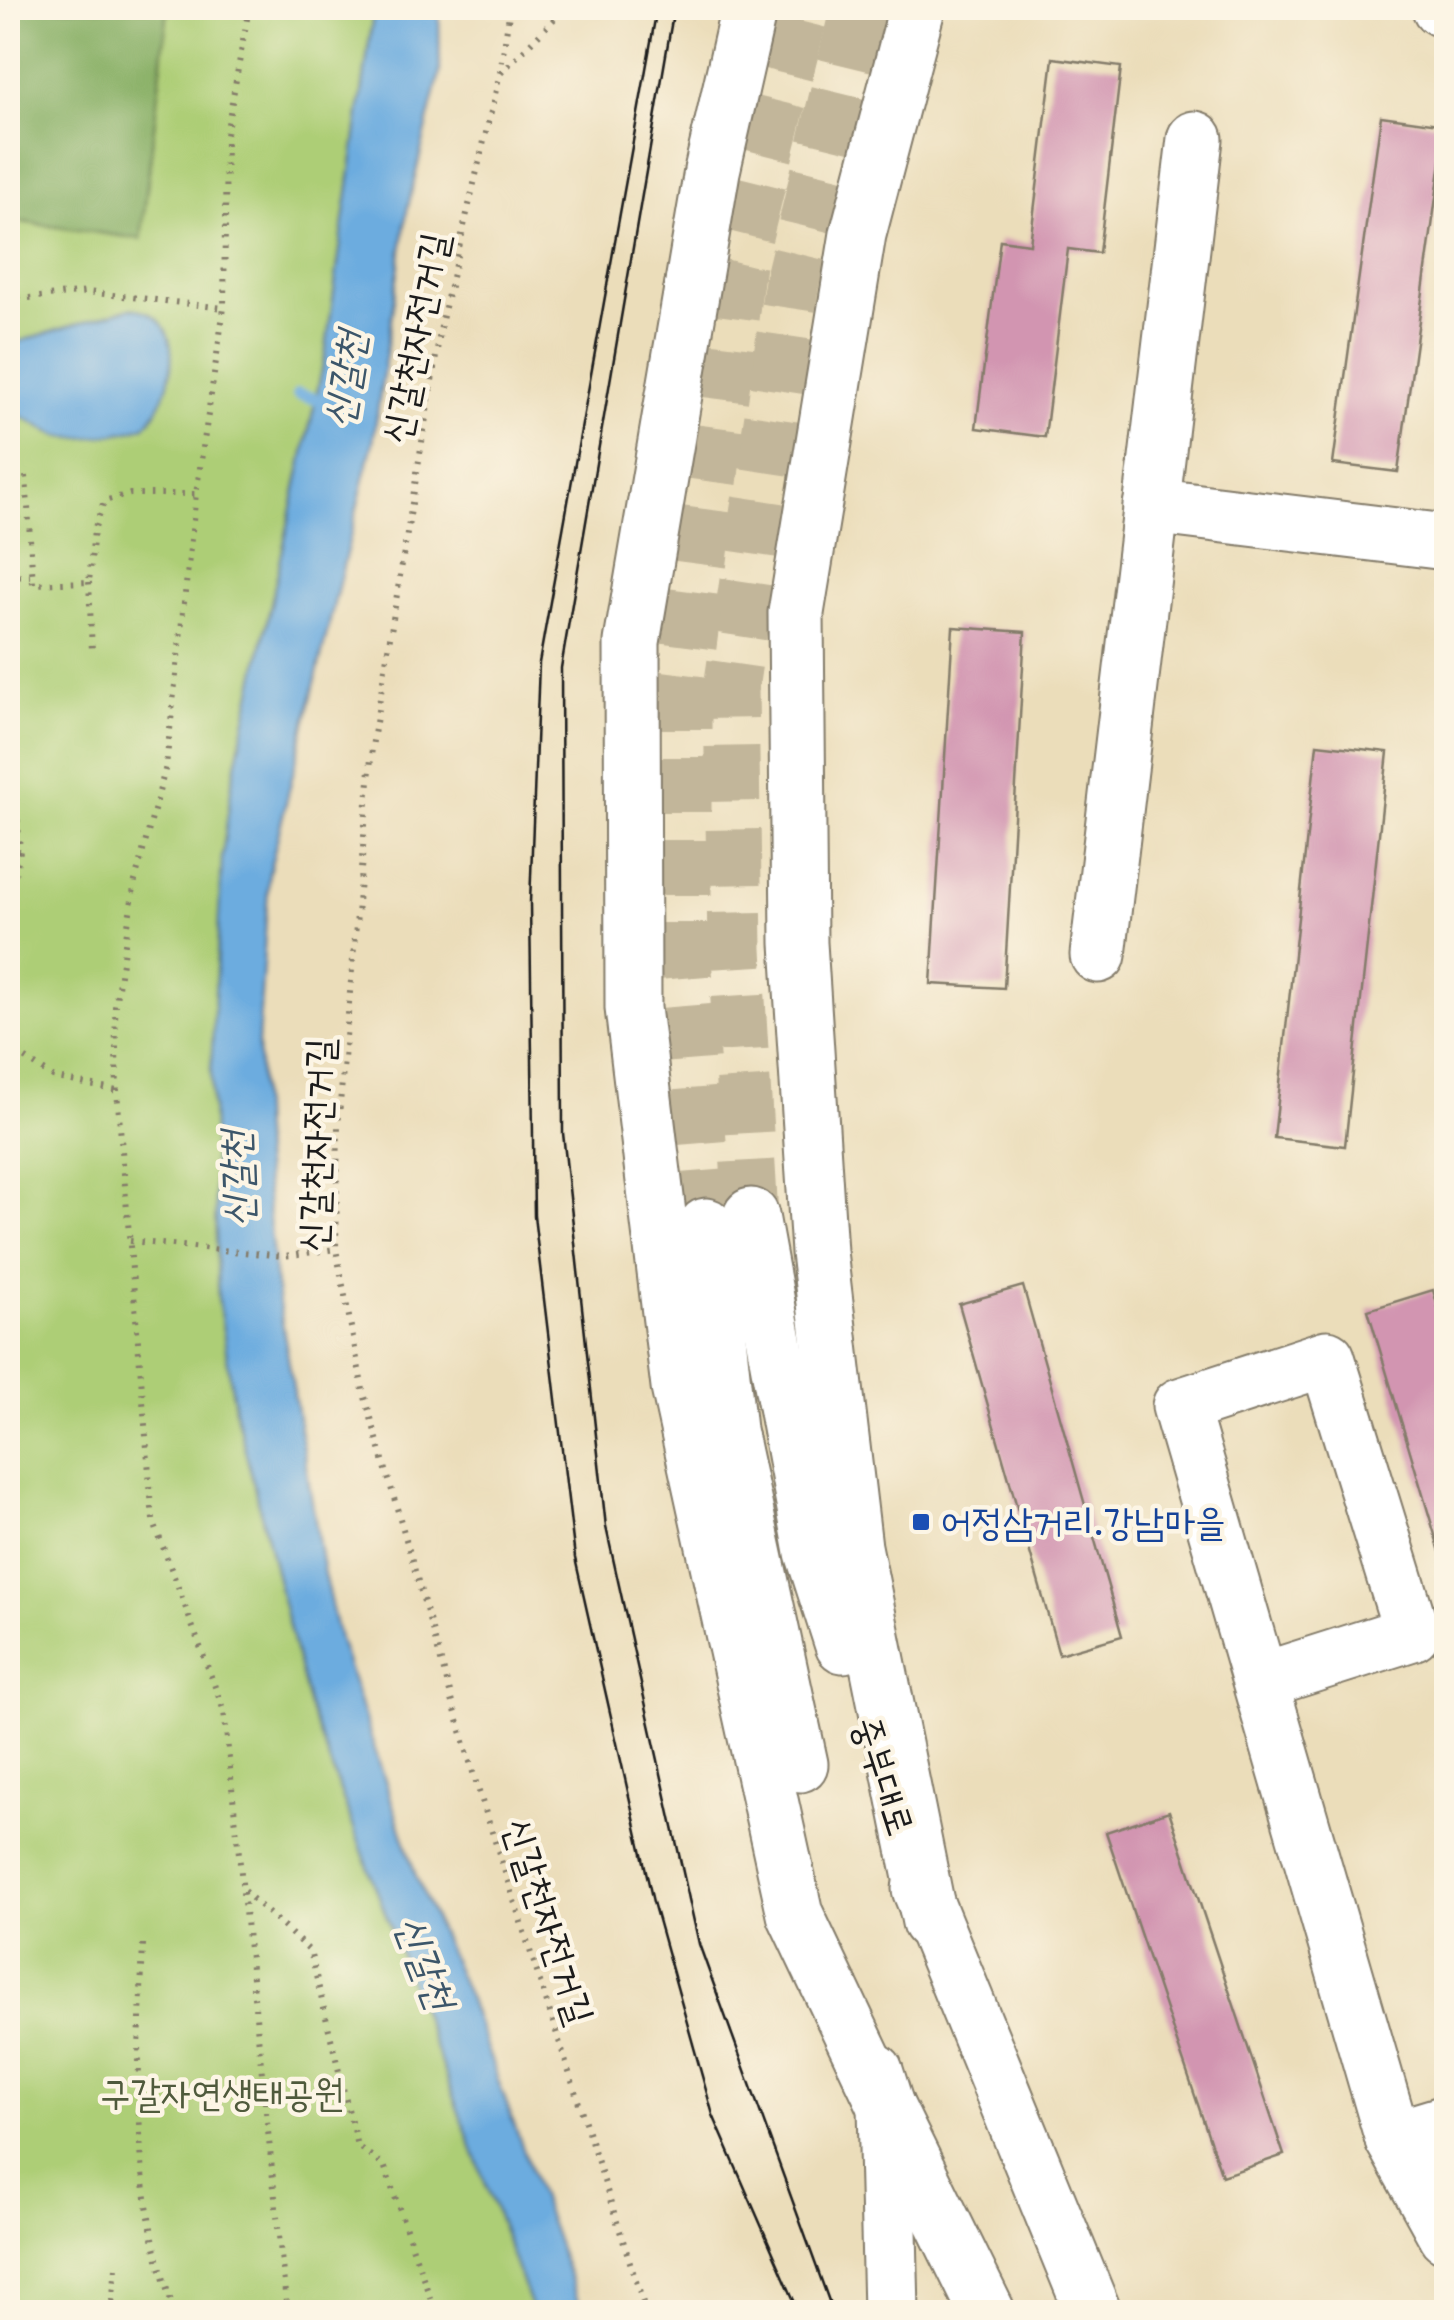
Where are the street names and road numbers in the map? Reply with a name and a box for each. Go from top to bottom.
street label: 신갈천자전거길 [372,229,458,447]
street label: 신갈천자전거길 [289,1037,343,1253]
street label: 중부대로 [843,1711,925,1841]
street label: 신갈천자전거길 [494,1812,604,2030]

